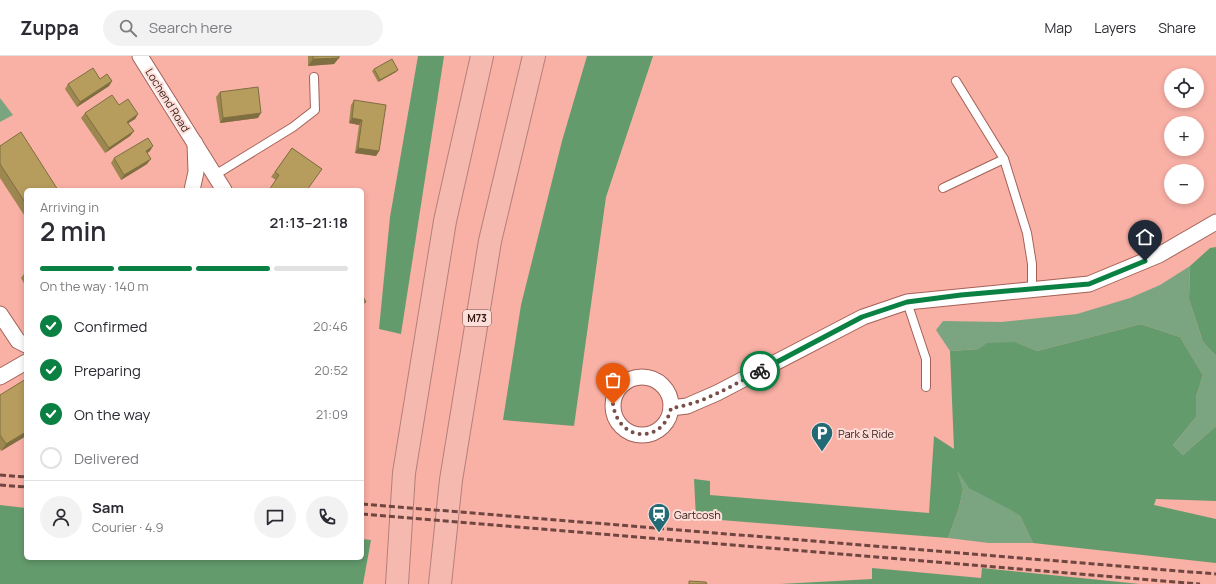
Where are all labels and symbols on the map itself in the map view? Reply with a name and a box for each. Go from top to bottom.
street label: Lochend Road [142,65,194,135]
pin [1128,220,1162,261]
road number: M73 [463,310,491,326]
courier [740,351,780,391]
pin [596,363,630,404]
parking icon: Park & Ride [809,420,835,453]
place label: Park & Ride [838,426,895,441]
station icon: Gartcosh [646,501,672,534]
place label: Gartcosh [674,507,721,522]

